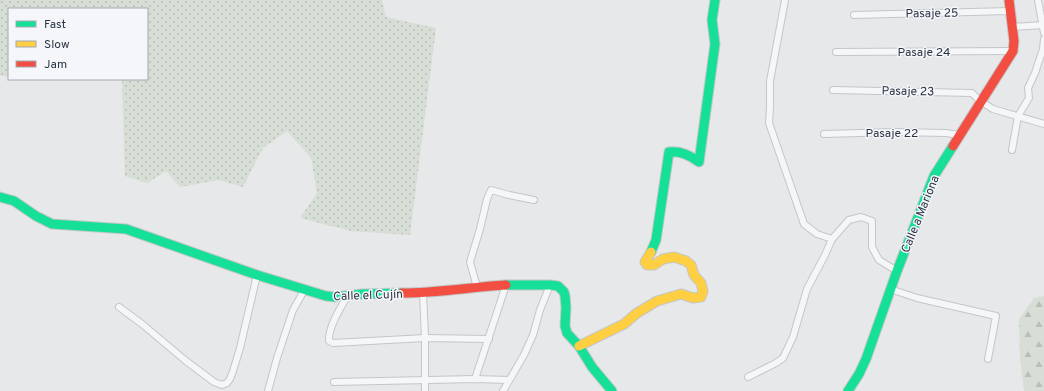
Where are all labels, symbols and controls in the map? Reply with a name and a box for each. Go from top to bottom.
street label: Pasaje 25 [905,6,959,22]
legend [8,8,148,80]
text: Fast [44,17,66,33]
text: Slow [44,37,70,53]
street label: Pasaje 24 [898,45,950,61]
text: Jam [44,57,67,73]
street label: Pasaje 23 [881,84,934,100]
street label: Pasaje 22 [866,126,918,142]
street label: Calle a Mariona [898,173,944,255]
street label: Calle el Cujín [333,287,403,305]

